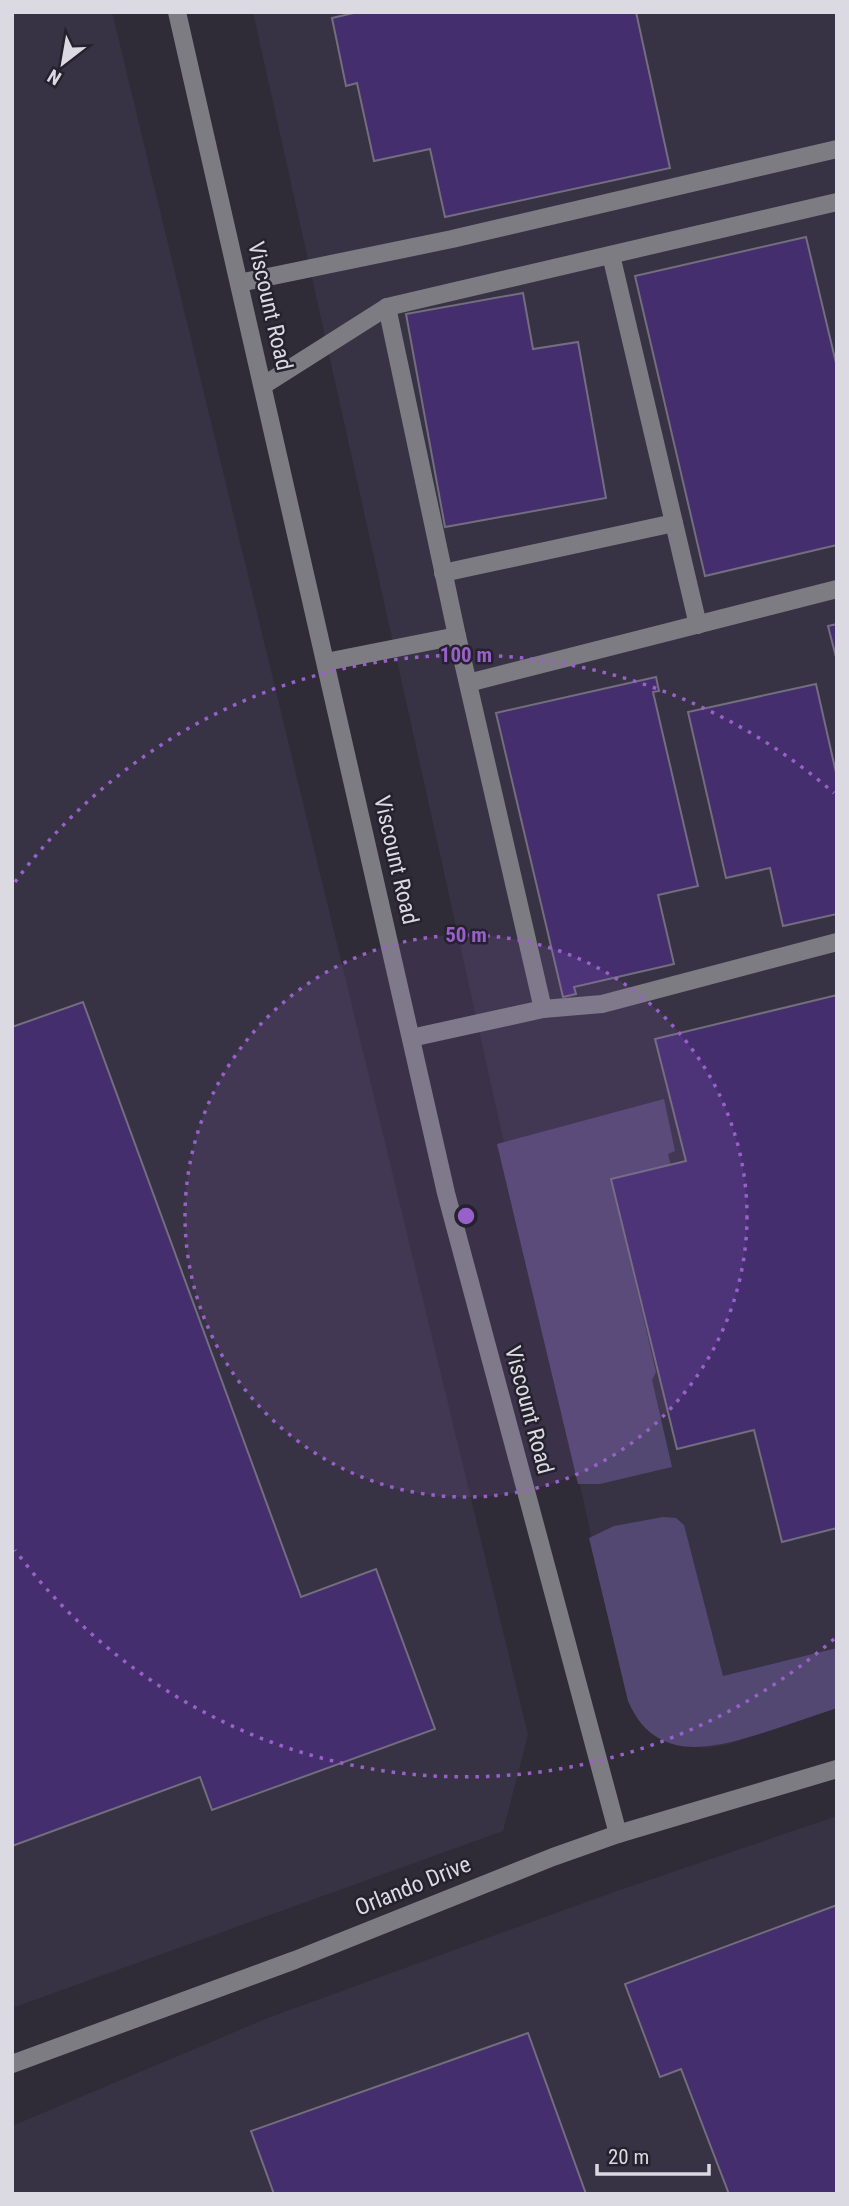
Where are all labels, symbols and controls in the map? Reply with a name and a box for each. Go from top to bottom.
north arrow [28,28,98,98]
text: N [44,64,65,90]
street label: Viscount Road [242,239,298,373]
text: 100 m [440,643,492,667]
street label: Viscount Road [368,793,424,927]
text: 50 m [445,923,487,947]
centre of rings [454,1204,478,1228]
street label: Viscount Road [499,1343,559,1477]
street label: Orlando Drive [351,1851,475,1921]
scale bar [597,2132,709,2176]
text: 20 m [608,2145,649,2169]

